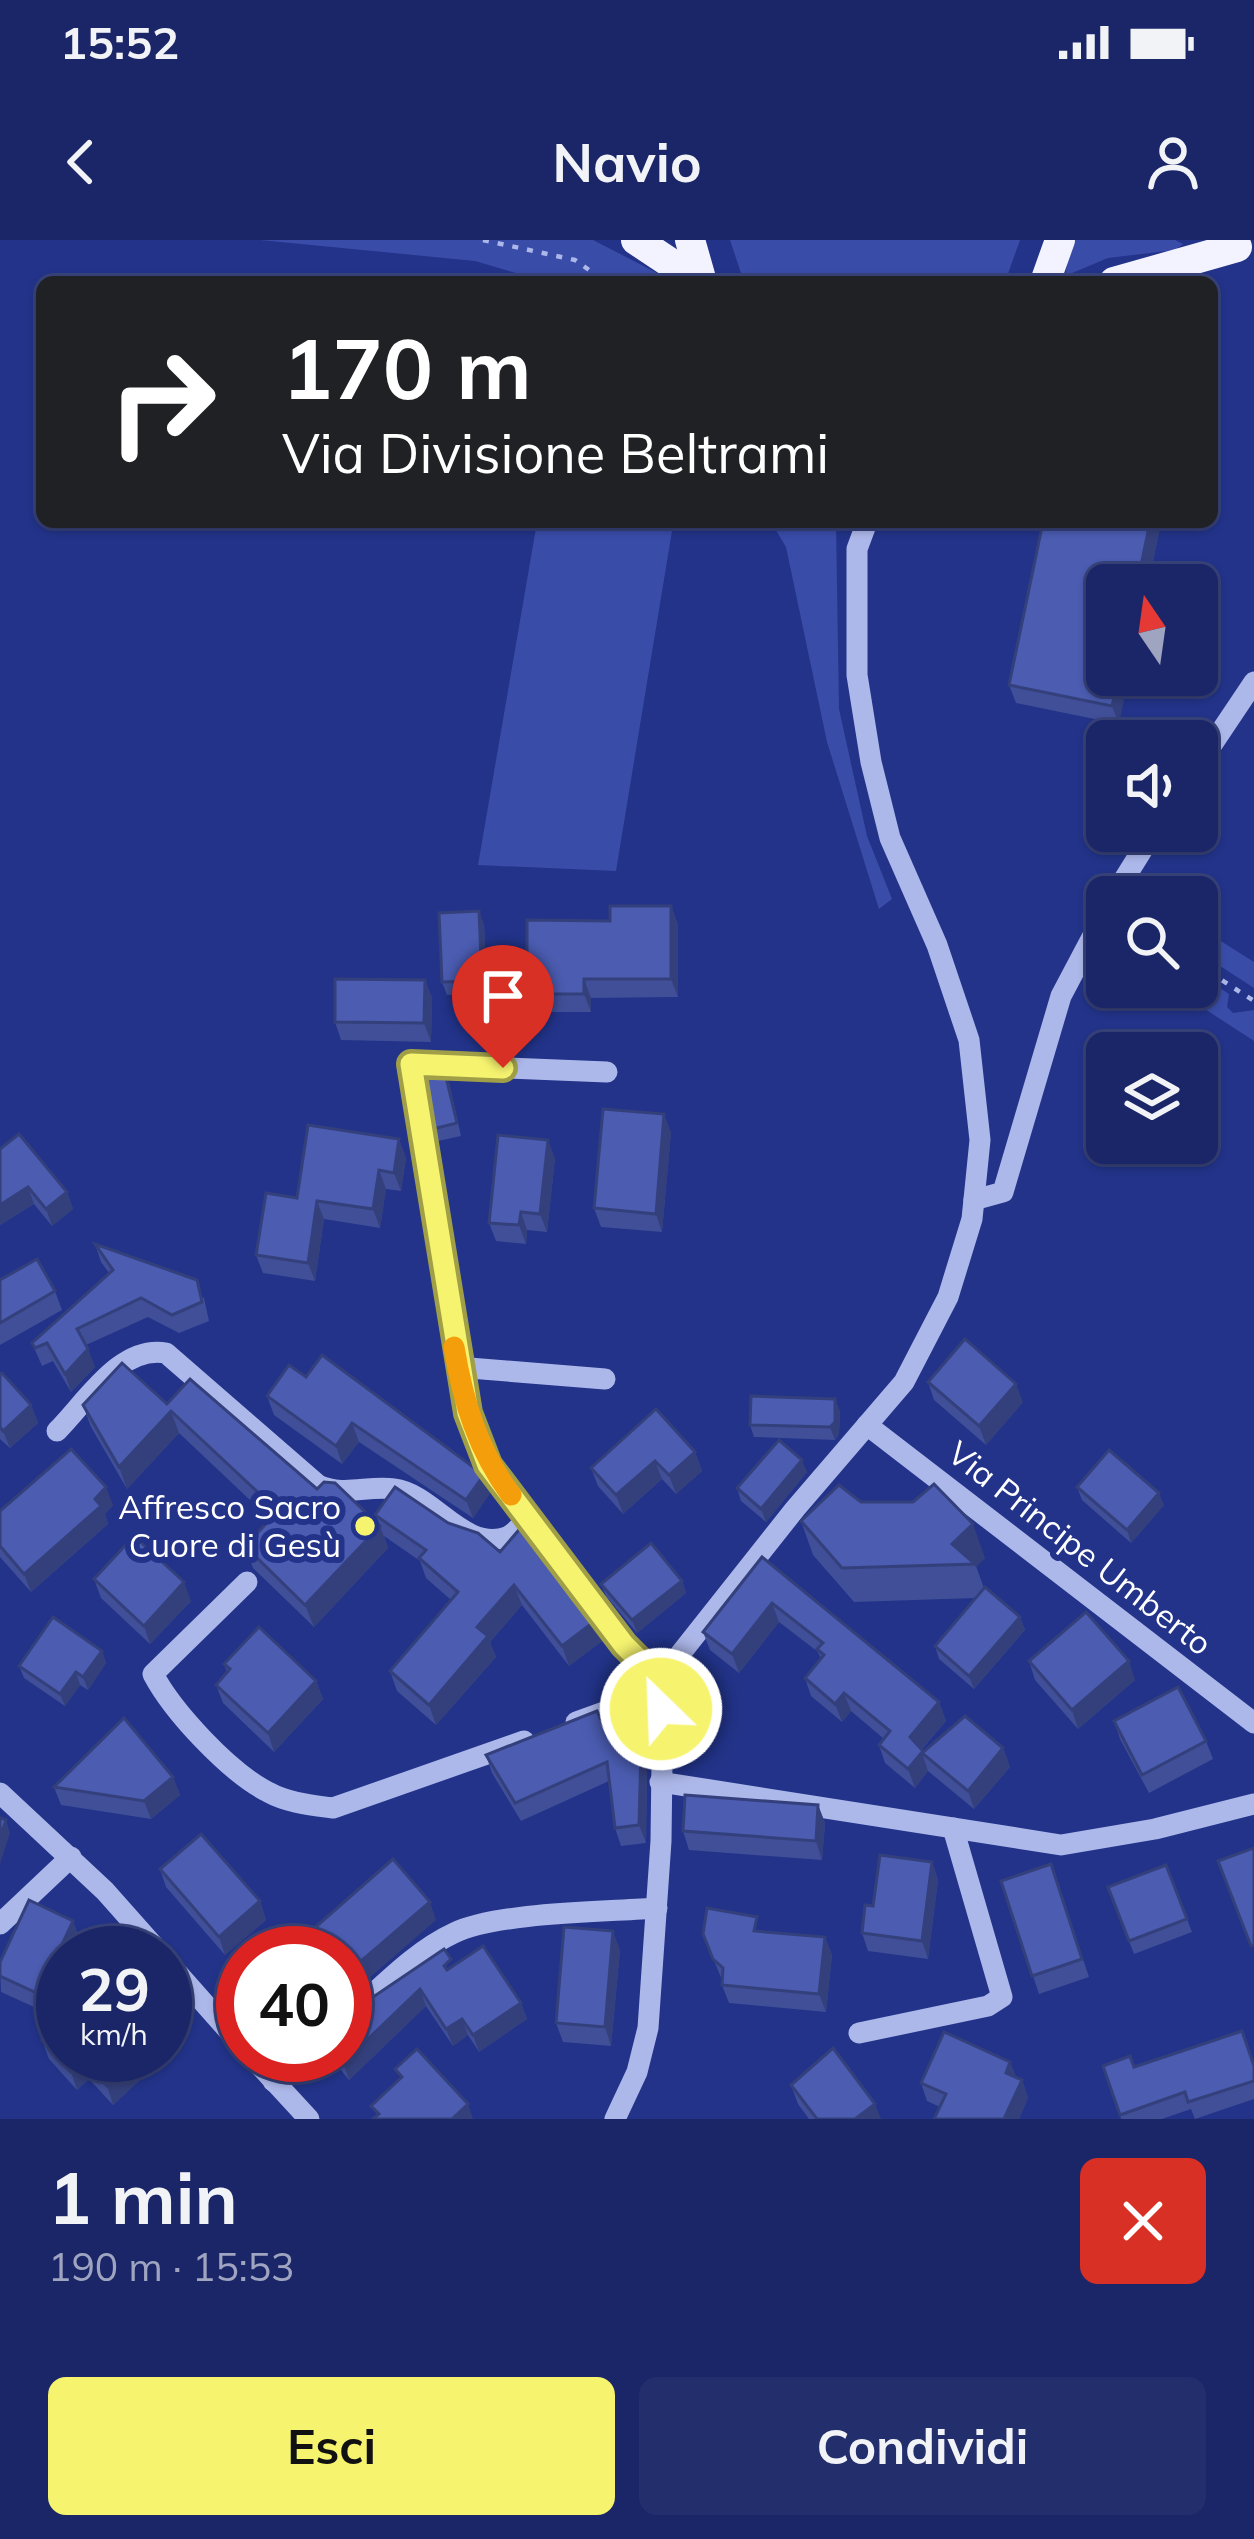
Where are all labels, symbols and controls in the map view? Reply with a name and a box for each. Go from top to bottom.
text: 15:52 [60,14,179,70]
text: Navio [552,128,702,196]
icon: back [48,129,114,195]
icon: person [1140,129,1206,195]
text: 170 m [282,315,532,420]
icon: right [84,324,240,480]
text: Via Divisione Beltrami [282,419,829,487]
north arrow [1086,564,1218,696]
map controls [1086,564,1218,1164]
button: sound [1086,720,1218,852]
button: search [1086,876,1218,1008]
pin [452,945,554,1068]
icon: arrive [470,963,536,1029]
button: layers [1086,1032,1218,1164]
street label: Via Principe Umberto [940,1432,1221,1664]
place label: Affresco Sacro Cuore di Gesù [118,1486,341,1565]
marker: Affresco Sacro Cuore di Gesù [352,1513,378,1539]
position arrow [598,1646,724,1772]
speed limit sign: 40 [216,1926,372,2082]
text: 29 [78,1951,150,2026]
text: km/h [80,2015,148,2053]
text: 1 min [48,2152,238,2242]
button: close [1080,2158,1206,2284]
text: 190 m · 15:53 [48,2242,294,2291]
button: Esci [48,2377,615,2515]
button: Condividi [639,2377,1206,2515]

